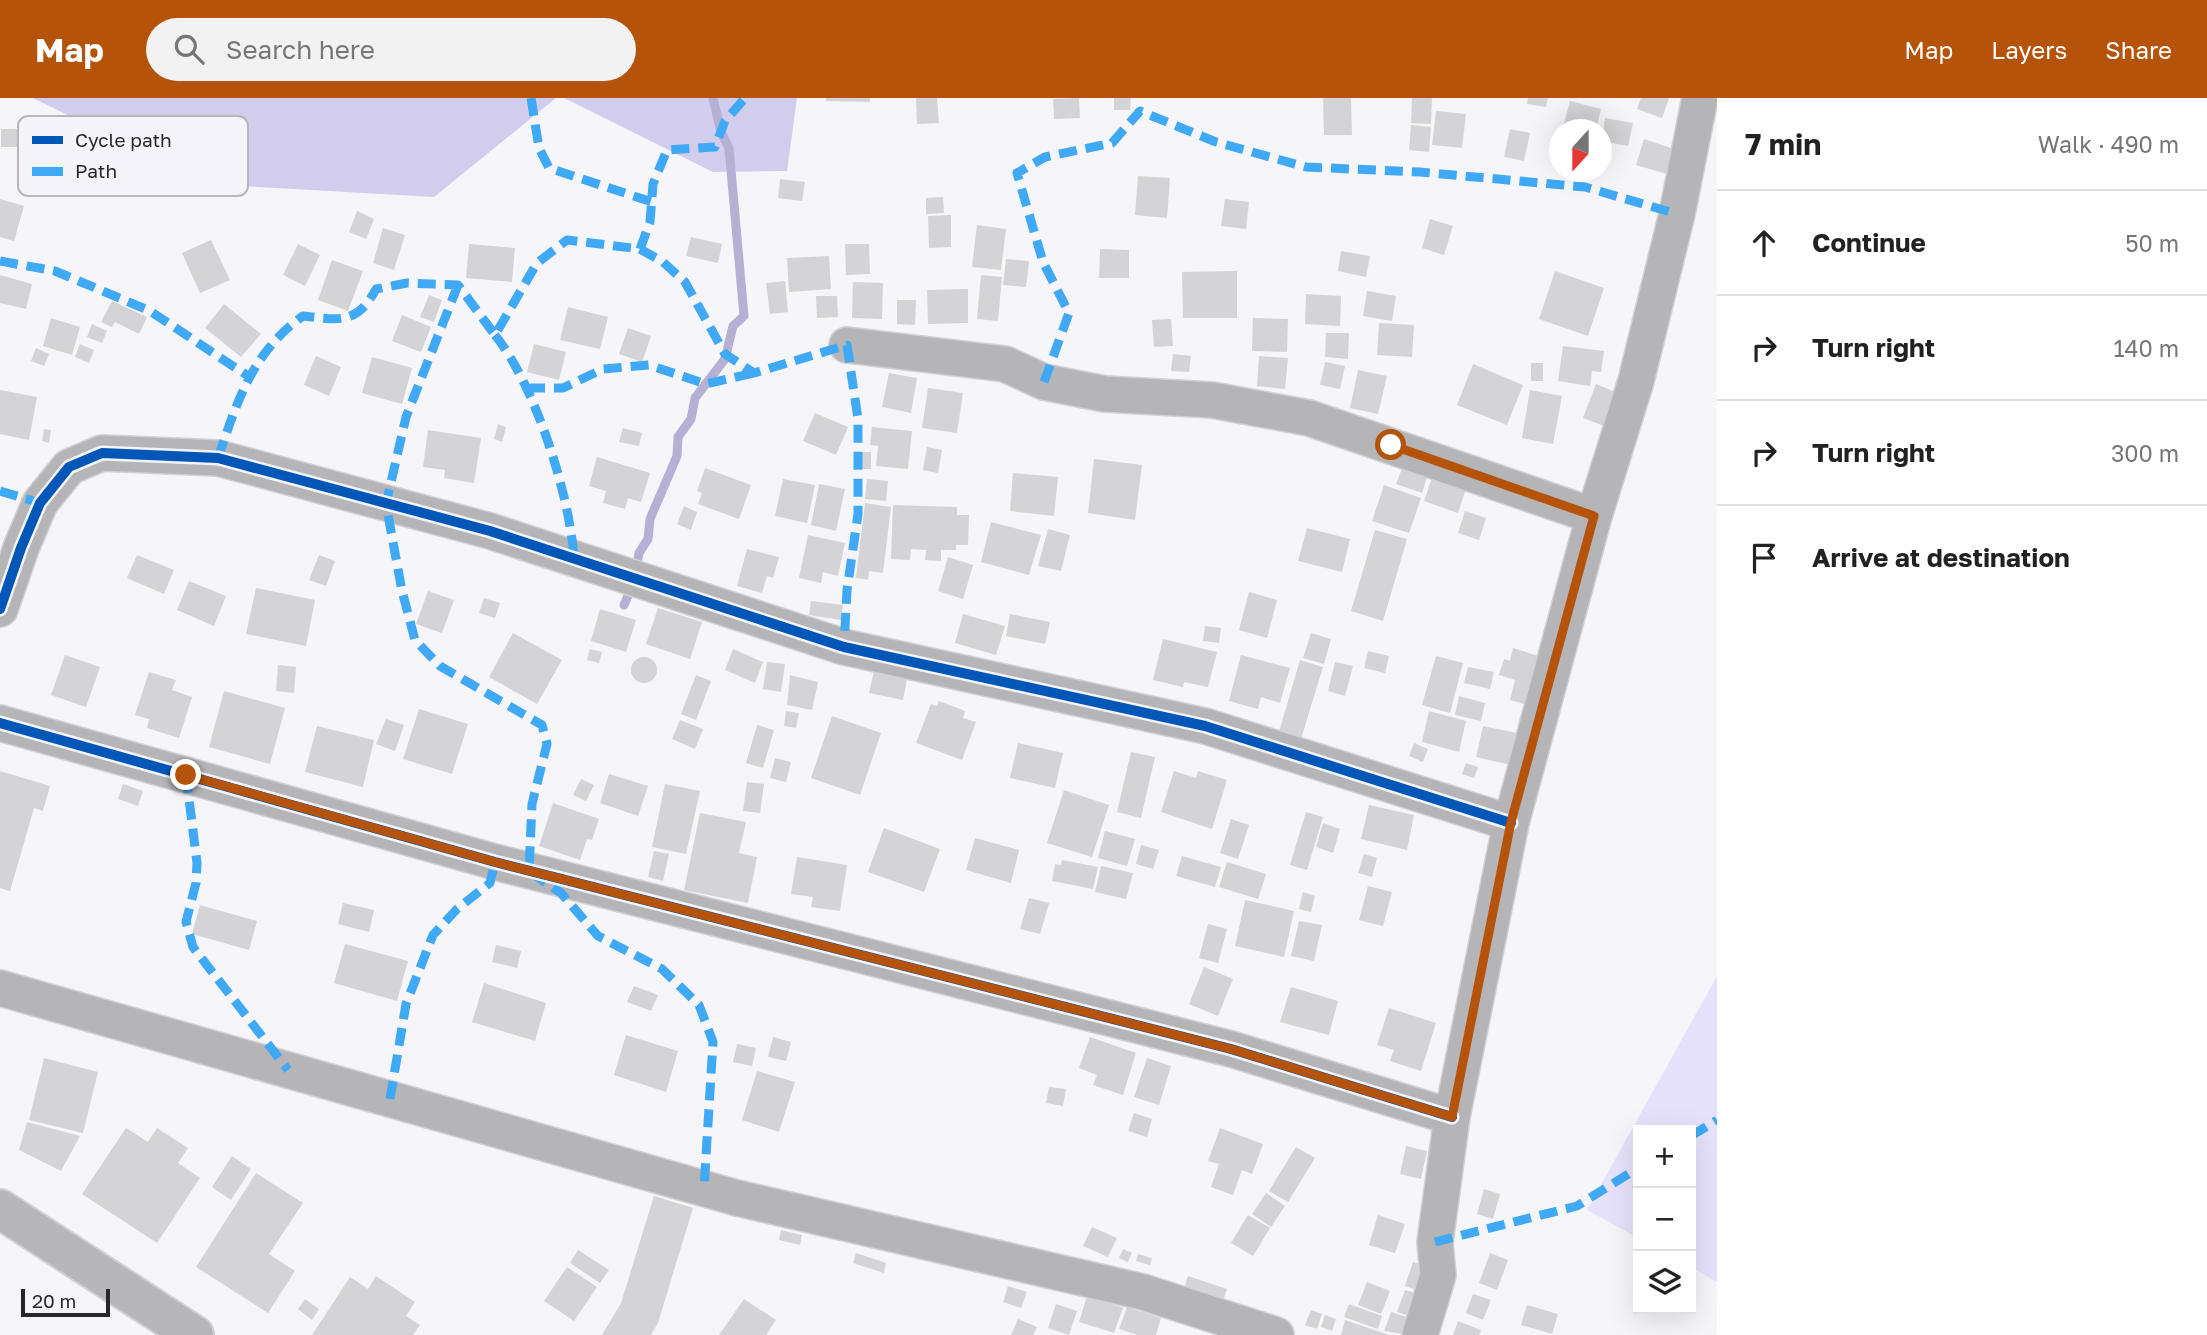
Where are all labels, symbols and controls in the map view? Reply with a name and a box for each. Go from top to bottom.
search box [146,18,636,81]
text: Map [35,30,104,69]
icon: search [170,30,208,68]
text: Search here [226,34,375,65]
text: Map [1904,35,1953,64]
text: Layers [1991,35,2067,64]
text: Share [2105,35,2172,64]
legend [18,116,248,196]
north arrow [1549,119,1612,182]
text: 7 min [1745,126,1821,162]
text: Cycle path [75,128,172,151]
text: Walk · 490 m [2038,130,2179,158]
text: Path [75,159,117,182]
icon: ahead [1745,224,1783,262]
text: Continue [1812,227,1926,258]
text: 50 m [2125,229,2179,257]
icon: right [1745,329,1783,367]
text: Turn right [1812,332,1935,363]
text: 140 m [2113,334,2179,362]
route start [1375,429,1406,460]
icon: right [1745,434,1783,472]
text: Turn right [1812,437,1935,468]
text: 300 m [2111,439,2179,467]
icon: arrive [1745,539,1783,577]
text: Arrive at destination [1812,542,2070,573]
route end [170,759,201,790]
map controls [1633,1125,1696,1314]
button: + [1633,1125,1696,1188]
button: − [1633,1188,1696,1251]
button: layers [1633,1251,1696,1314]
scale bar [21,1286,110,1318]
text: 20 m [32,1289,76,1312]

